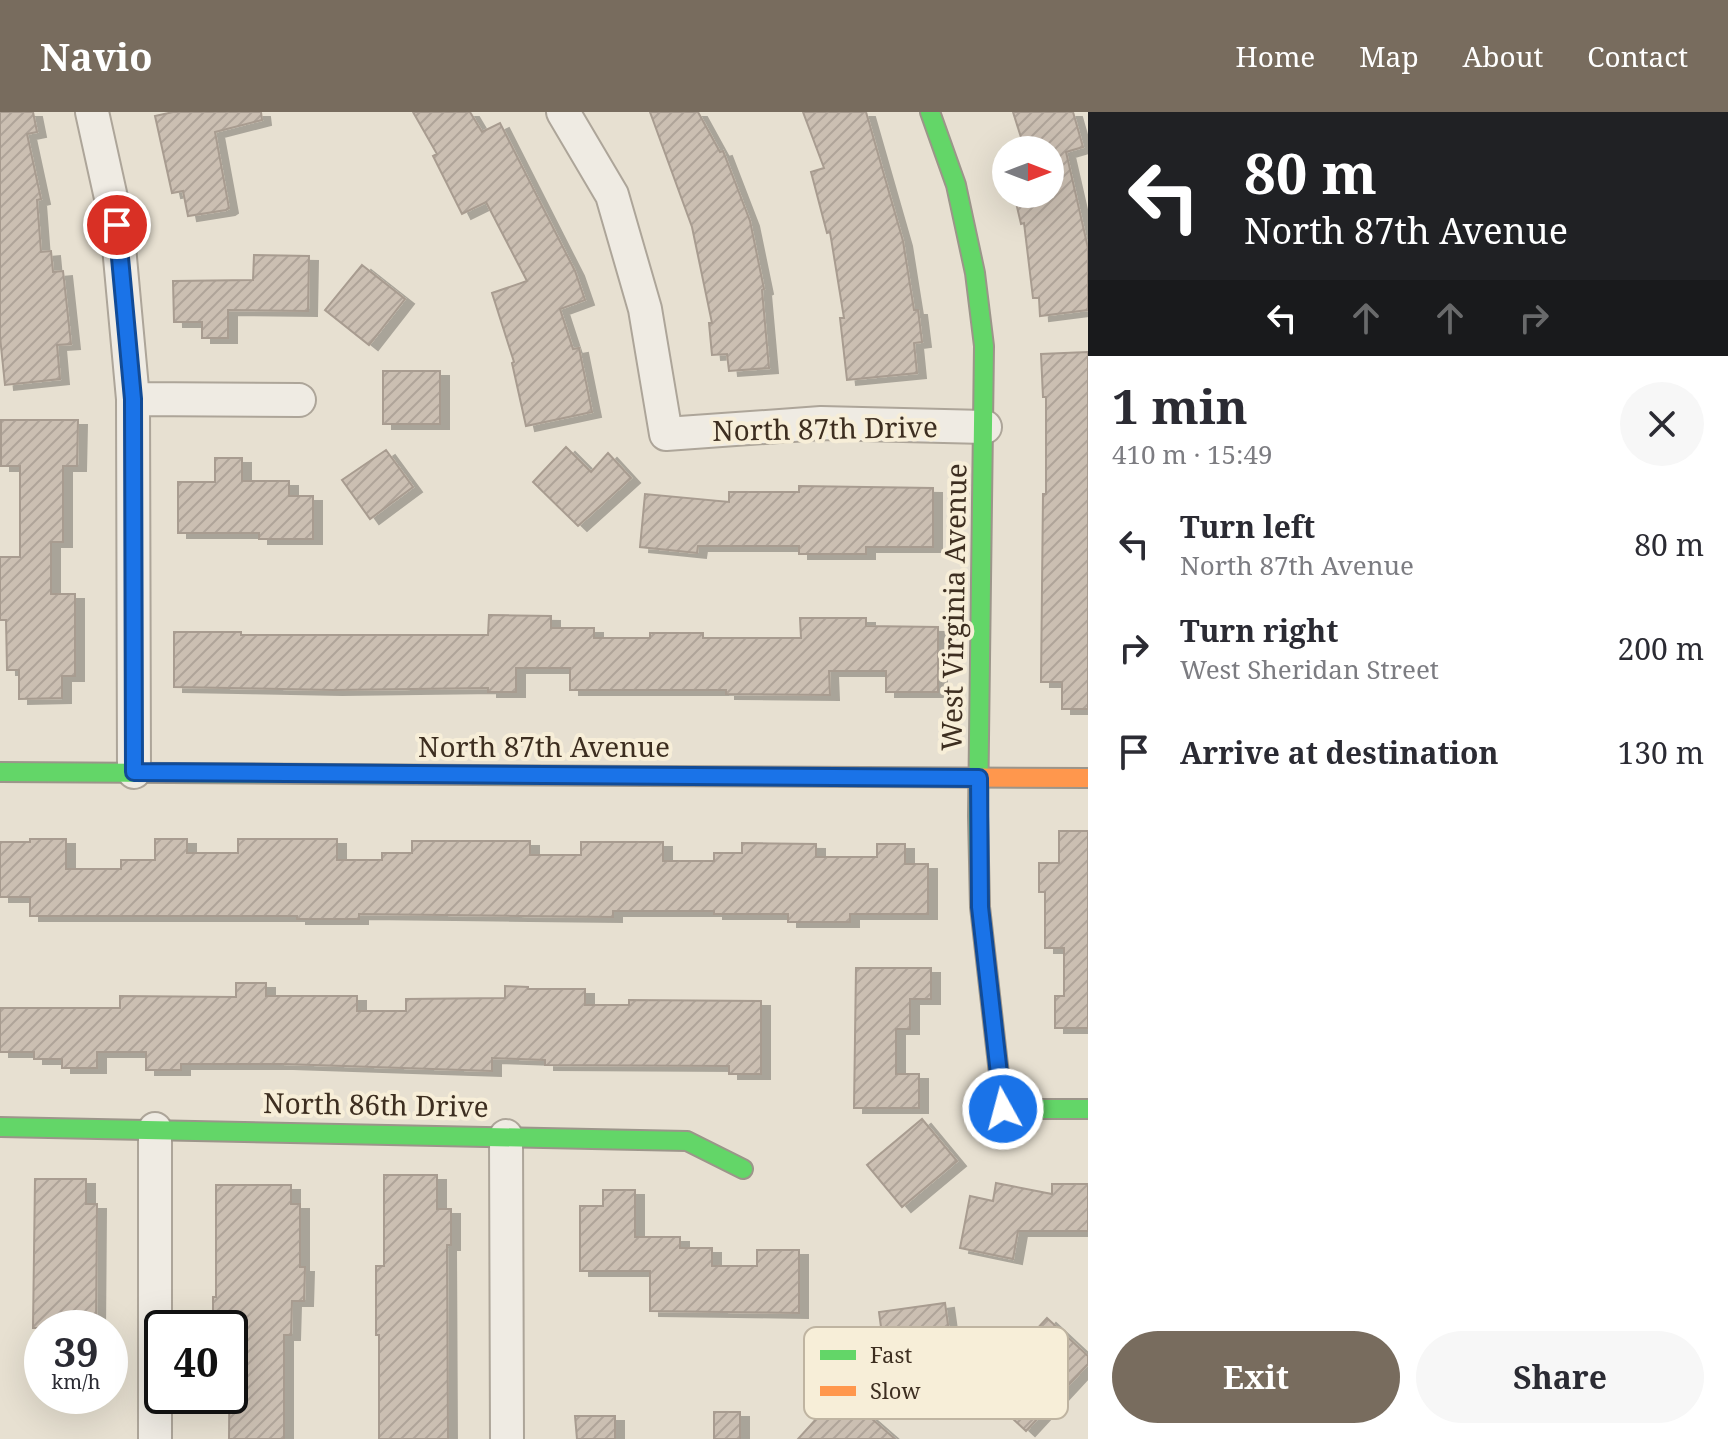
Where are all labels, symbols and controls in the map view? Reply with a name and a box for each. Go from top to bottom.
text: Navio [40,30,152,82]
text: Home [1236,37,1315,75]
text: Map [1359,37,1419,75]
text: About [1463,37,1543,75]
text: Contact [1587,37,1688,75]
text: 80 m [1244,134,1377,210]
north arrow [992,136,1064,208]
map controls [992,136,1064,208]
icon: left [1112,144,1216,248]
pin [83,191,151,259]
icon: arrive [95,203,139,247]
text: North 87th Avenue [1244,206,1568,255]
icon: left [1260,296,1304,340]
icon: ahead [1344,296,1388,340]
icon: ahead [1428,296,1472,340]
icon: right [1512,296,1556,340]
text: 1 min [1112,373,1248,438]
button: close [1620,382,1704,466]
street label: North 87th Drive [712,407,938,449]
text: 410 m · 15:49 [1112,436,1273,472]
street label: West Virginia Avenue [931,463,975,751]
text: Turn left [1180,506,1315,547]
icon: left [1112,522,1156,566]
text: 80 m [1634,524,1704,565]
text: North 87th Avenue [1180,547,1414,583]
text: Turn right [1180,610,1338,651]
icon: right [1112,626,1156,670]
text: 200 m [1618,628,1704,669]
text: West Sheridan Street [1180,651,1439,687]
street label: North 87th Avenue [418,727,670,765]
icon: arrive [1112,730,1156,774]
text: Arrive at destination [1180,732,1499,773]
text: 130 m [1618,732,1704,773]
position arrow [961,1067,1045,1151]
street label: North 86th Drive [263,1083,489,1125]
speed limit sign: 40 [144,1310,248,1414]
text: 39 [53,1324,99,1379]
legend [804,1327,1068,1419]
button: Exit [1112,1331,1400,1423]
button: Share [1416,1331,1704,1423]
text: Fast [870,1339,912,1369]
text: km/h [51,1368,101,1395]
text: Slow [870,1375,920,1405]

